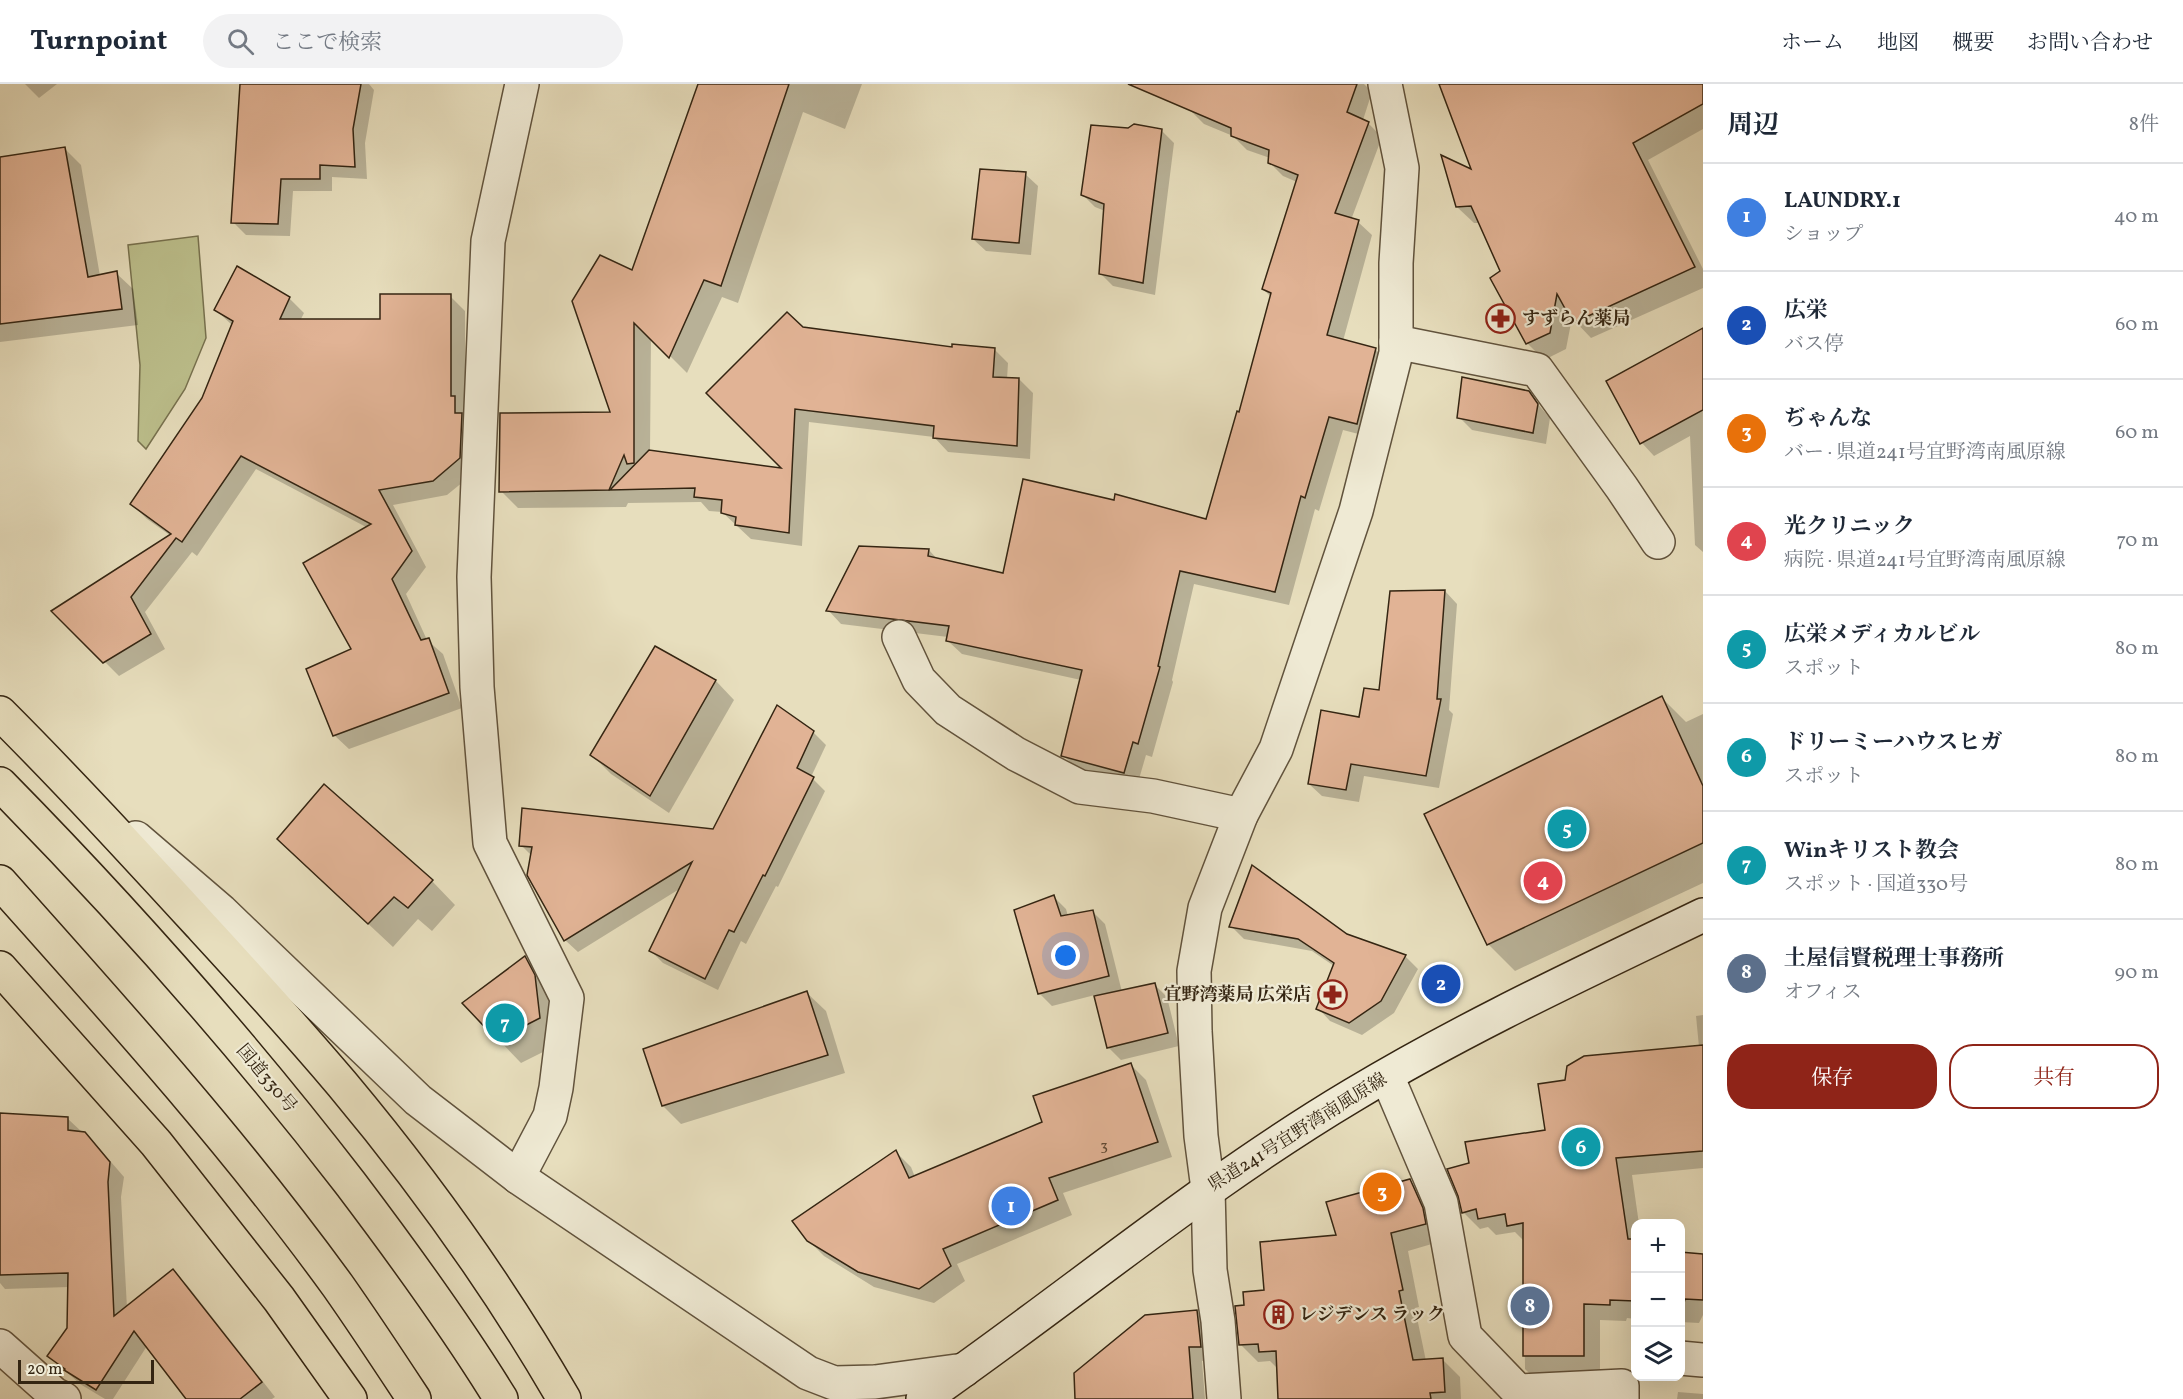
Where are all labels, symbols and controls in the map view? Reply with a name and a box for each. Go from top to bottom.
search box [203,14,623,68]
text: Turnpoint [30,22,167,61]
icon: search [224,25,257,58]
text: ここで検索 [272,28,382,59]
text: ホーム [1781,29,1844,58]
text: 地図 [1877,29,1919,58]
text: 概要 [1952,29,1994,58]
text: お問い合わせ [2027,29,2153,58]
text: 周辺 [1727,108,1779,144]
text: 8件 [2129,111,2159,139]
text: LAUNDRY.1 [1784,186,1901,217]
text: 1 [1742,203,1751,231]
text: 40 m [2114,203,2159,231]
text: ショップ [1784,221,1864,249]
text: 広栄 [1784,296,1828,327]
pharmacy icon: すずらん薬局 [1485,303,1517,335]
place label: すずらん薬局 [1522,307,1630,332]
text: 2 [1741,311,1752,339]
text: 60 m [2115,311,2159,339]
text: バス停 [1784,331,1844,359]
text: ぢゃんな [1784,404,1872,435]
text: 3 [1741,419,1752,447]
text: 60 m [2115,419,2159,447]
text: バー · 県道241号宜野湾南風原線 [1784,439,2066,467]
text: 光クリニック [1784,512,1915,543]
text: 4 [1740,527,1753,555]
text: 70 m [2116,527,2159,555]
text: 病院 · 県道241号宜野湾南風原線 [1784,547,2066,575]
text: 広栄メディカルビル [1784,620,1980,651]
text: 5 [1742,635,1751,663]
text: 80 m [2115,635,2159,663]
text: スポット [1784,655,1864,683]
text: ドリーミーハウスヒガ [1784,728,2002,759]
text: 6 [1741,743,1752,771]
text: 80 m [2115,743,2159,771]
text: スポット [1784,763,1864,791]
pin: 5 [1548,806,1586,852]
text: Winキリスト教会 [1784,836,1959,867]
text: 7 [1742,851,1751,879]
text: 80 m [2115,851,2159,879]
pin: 4 [1524,858,1562,904]
text: スポット · 国道330号 [1784,871,1968,899]
your location [1051,941,1080,970]
text: 土屋信賢税理士事務所 [1784,944,2004,975]
text: 8 [1741,959,1752,987]
text: 90 m [2115,959,2159,987]
pin: 2 [1422,962,1460,1006]
pharmacy icon: 宜野湾薬局 広栄店 [1316,979,1348,1011]
text: オフィス [1784,979,1862,1007]
place label: 宜野湾薬局 広栄店 [1163,983,1311,1008]
pin: 7 [486,1000,524,1046]
street label: 国道330号 [230,1039,302,1119]
button: 保存 [1727,1044,1937,1109]
button: 共有 [1949,1044,2159,1109]
street label: 県道241号宜野湾南風原線 [1204,1068,1392,1198]
pin: 6 [1562,1124,1600,1170]
house number: 3 [1100,1136,1108,1157]
pin: 3 [1362,1170,1402,1214]
pin: 1 [992,1184,1030,1228]
map controls [1631,1219,1685,1381]
button: + [1631,1219,1685,1273]
button: − [1631,1273,1685,1327]
pin: 8 [1510,1284,1550,1328]
building icon: レジデンス ラック [1262,1299,1294,1331]
place label: レジデンス ラック [1299,1303,1445,1328]
button: layers [1631,1327,1685,1381]
scale bar [18,1357,154,1384]
text: 20 m [27,1359,62,1381]

